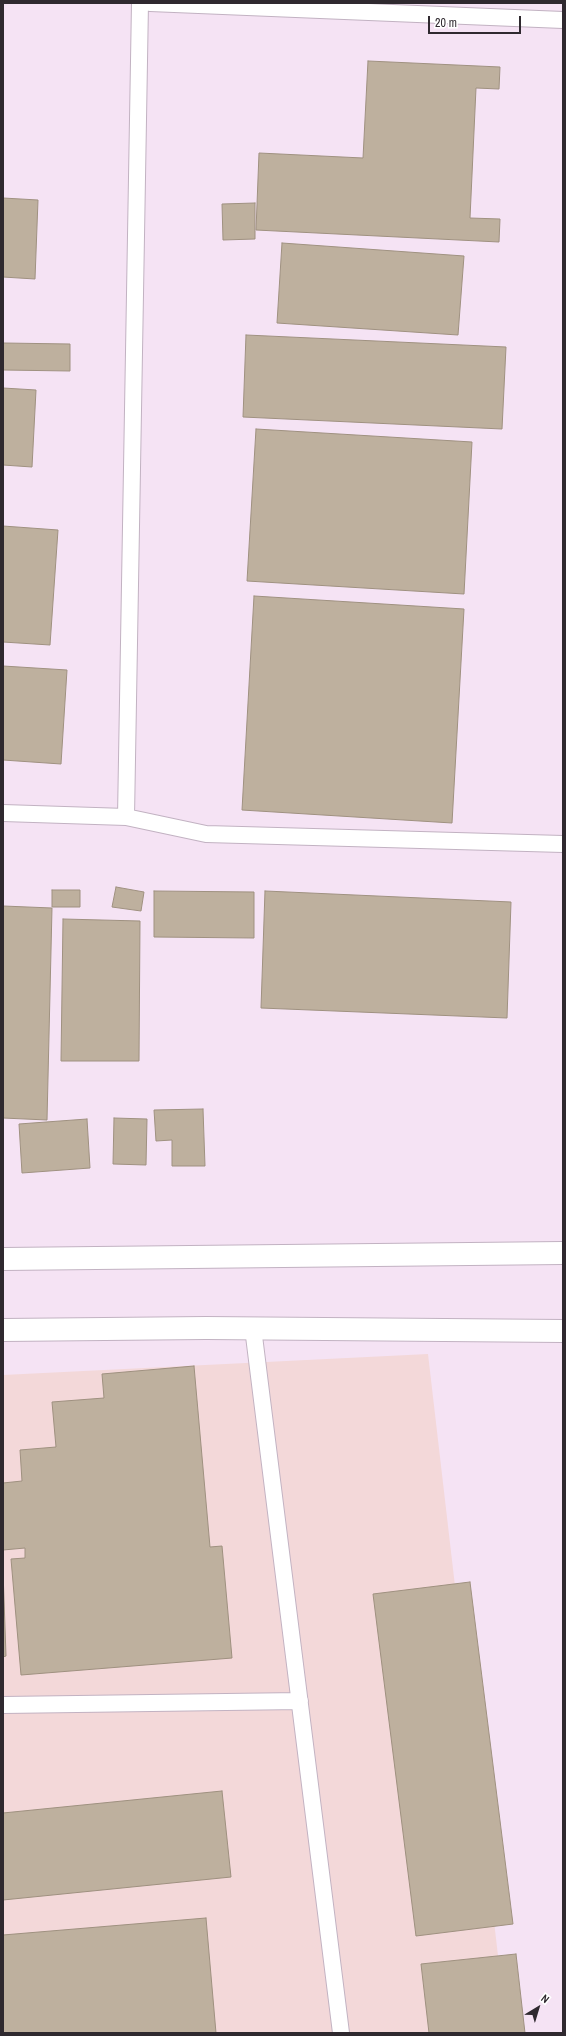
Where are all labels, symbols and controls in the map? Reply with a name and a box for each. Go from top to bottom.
scale bar [430,8,523,34]
text: 20 m [435,15,457,31]
north arrow [518,1988,558,2028]
text: N [539,1991,552,2006]

